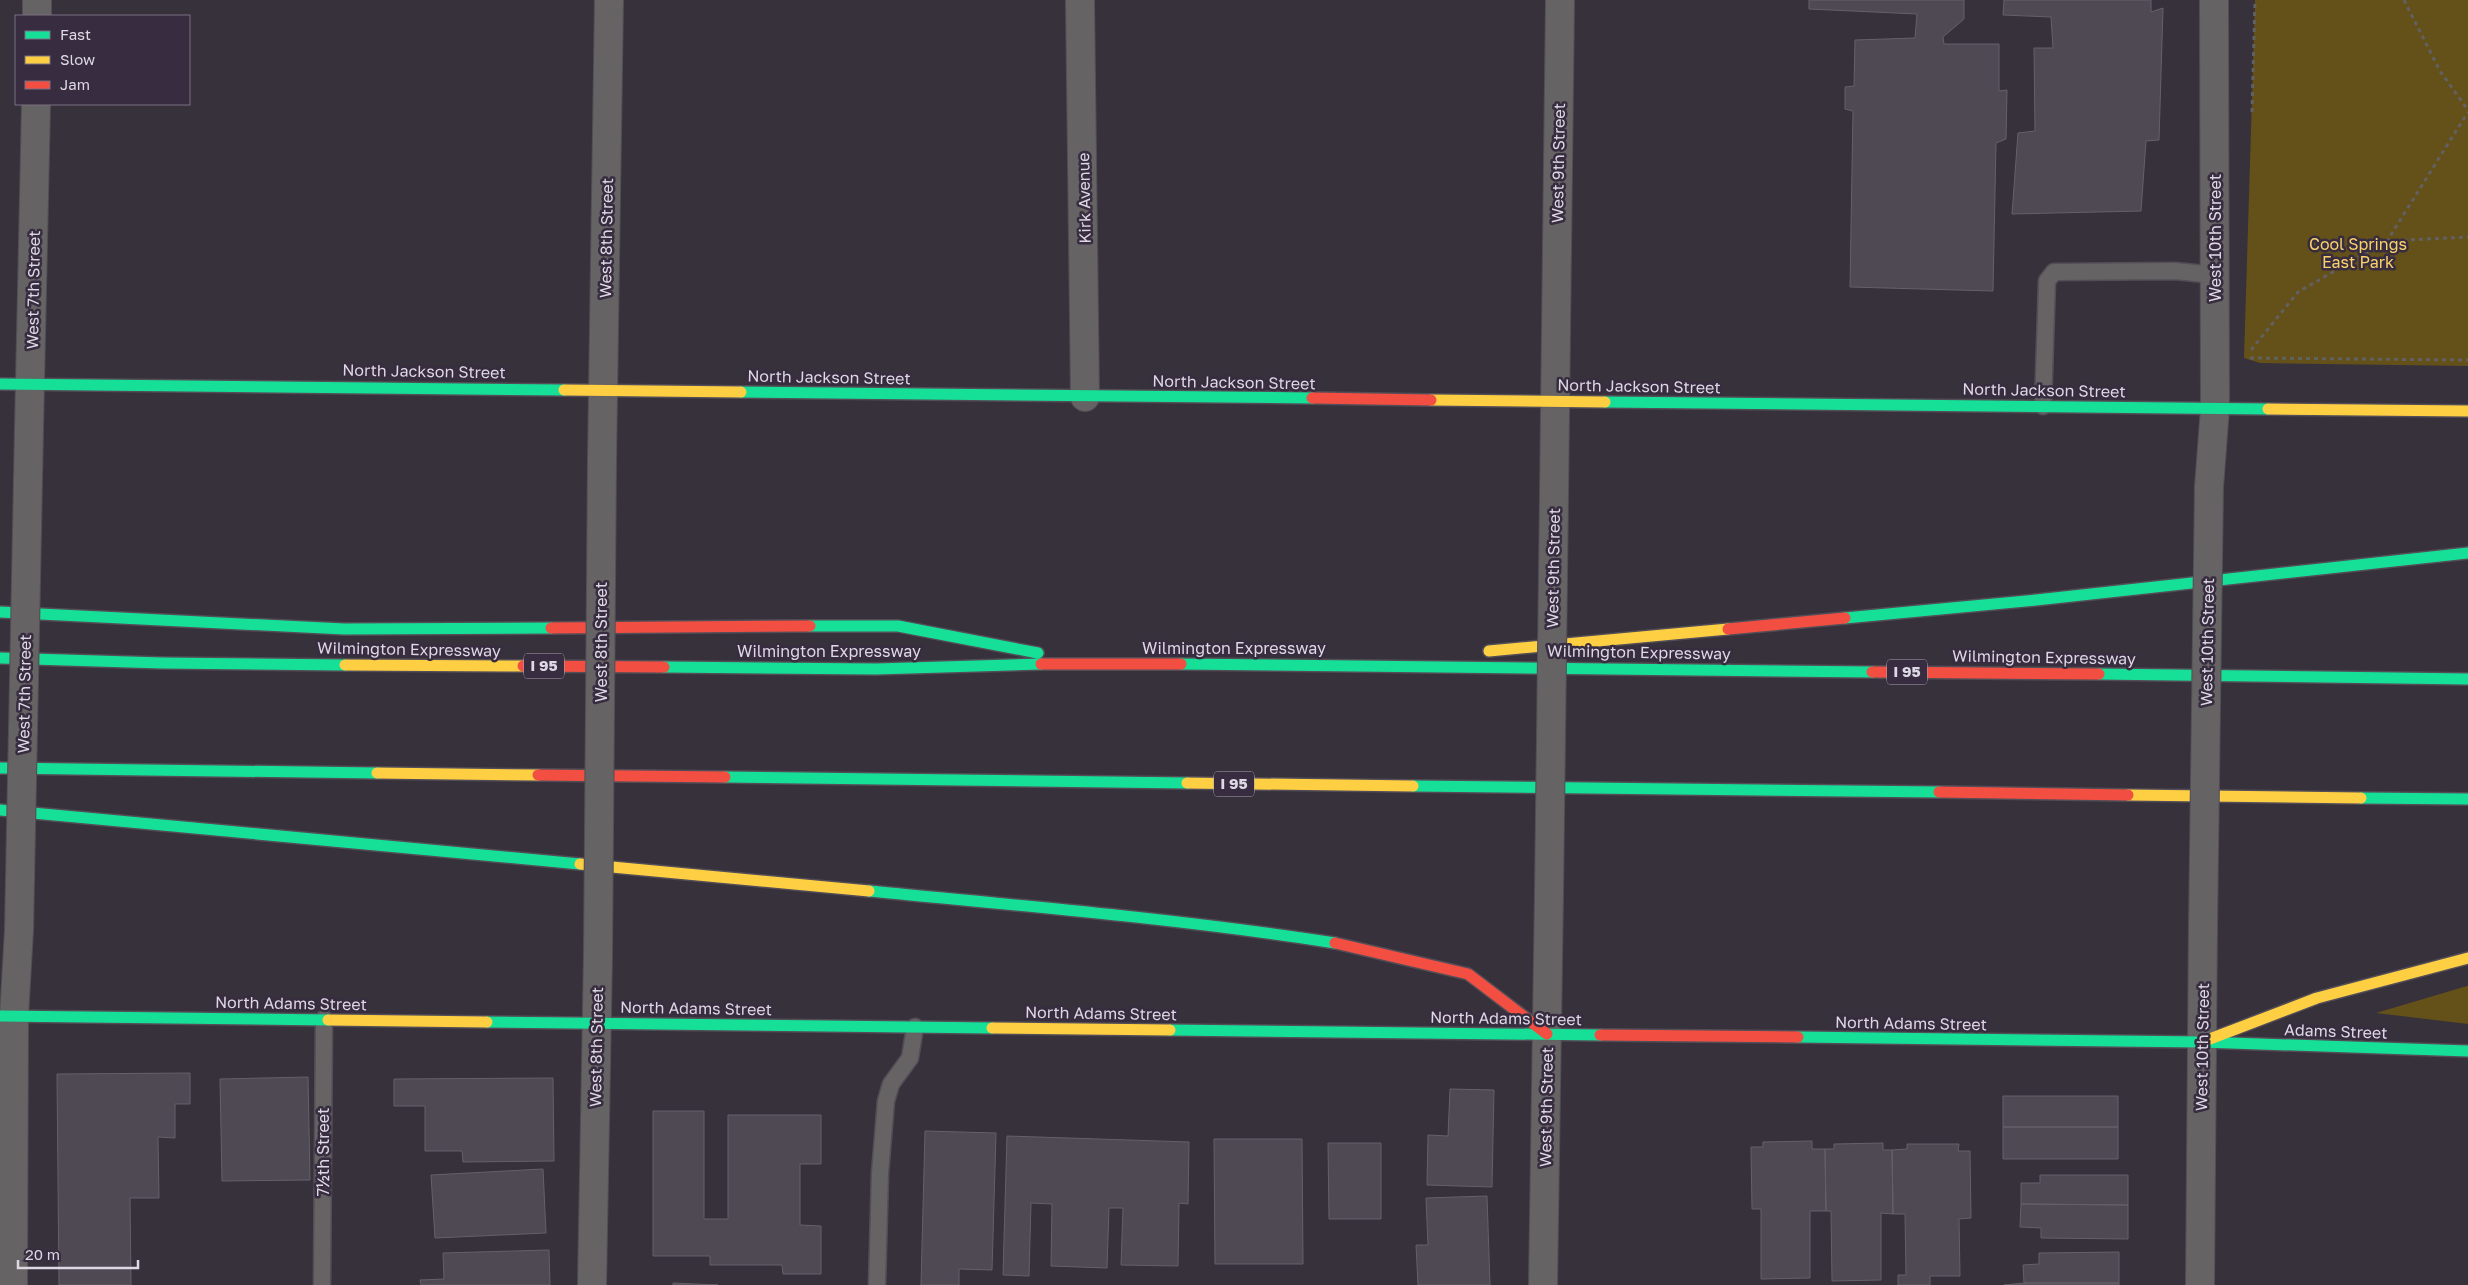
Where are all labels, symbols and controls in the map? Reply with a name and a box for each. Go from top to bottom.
legend [15,15,190,105]
text: Fast [60,25,91,43]
text: Slow [60,50,95,68]
text: Jam [60,75,90,93]
street label: West 9th Street [1547,103,1569,223]
street label: Kirk Avenue [1073,152,1095,244]
street label: West 10th Street [2205,174,2225,302]
street label: West 8th Street [595,178,617,298]
street label: West 7th Street [22,230,44,350]
park label: Cool Springs East Park [2309,234,2407,272]
street label: North Jackson Street [342,360,506,382]
street label: North Jackson Street [747,366,911,388]
street label: North Jackson Street [1152,371,1316,393]
street label: North Jackson Street [1557,375,1721,397]
street label: North Jackson Street [1962,379,2126,401]
street label: West 9th Street [1542,508,1564,628]
street label: West 10th Street [2196,578,2218,706]
street label: West 8th Street [591,582,611,702]
street label: West 7th Street [13,634,35,754]
street label: Wilmington Expressway [317,637,501,661]
street label: Wilmington Expressway [1142,638,1326,658]
street label: Wilmington Expressway [1547,640,1731,664]
street label: Wilmington Expressway [737,641,921,661]
street label: Wilmington Expressway [1952,645,2136,669]
road number: I 95 [524,654,564,678]
road number: I 95 [1887,660,1927,684]
road number: I 95 [1214,772,1254,796]
street label: West 10th Street [2191,983,2213,1111]
street label: West 8th Street [585,987,607,1107]
street label: North Adams Street [215,992,367,1014]
street label: North Adams Street [620,997,772,1019]
street label: North Adams Street [1025,1002,1177,1024]
street label: North Adams Street [1430,1007,1582,1029]
street label: North Adams Street [1835,1012,1987,1034]
street label: Adams Street [2284,1019,2388,1043]
street label: West 9th Street [1535,1047,1557,1167]
street label: 7½th Street [313,1108,333,1196]
scale bar [18,1238,138,1270]
text: 20 m [25,1245,60,1263]

